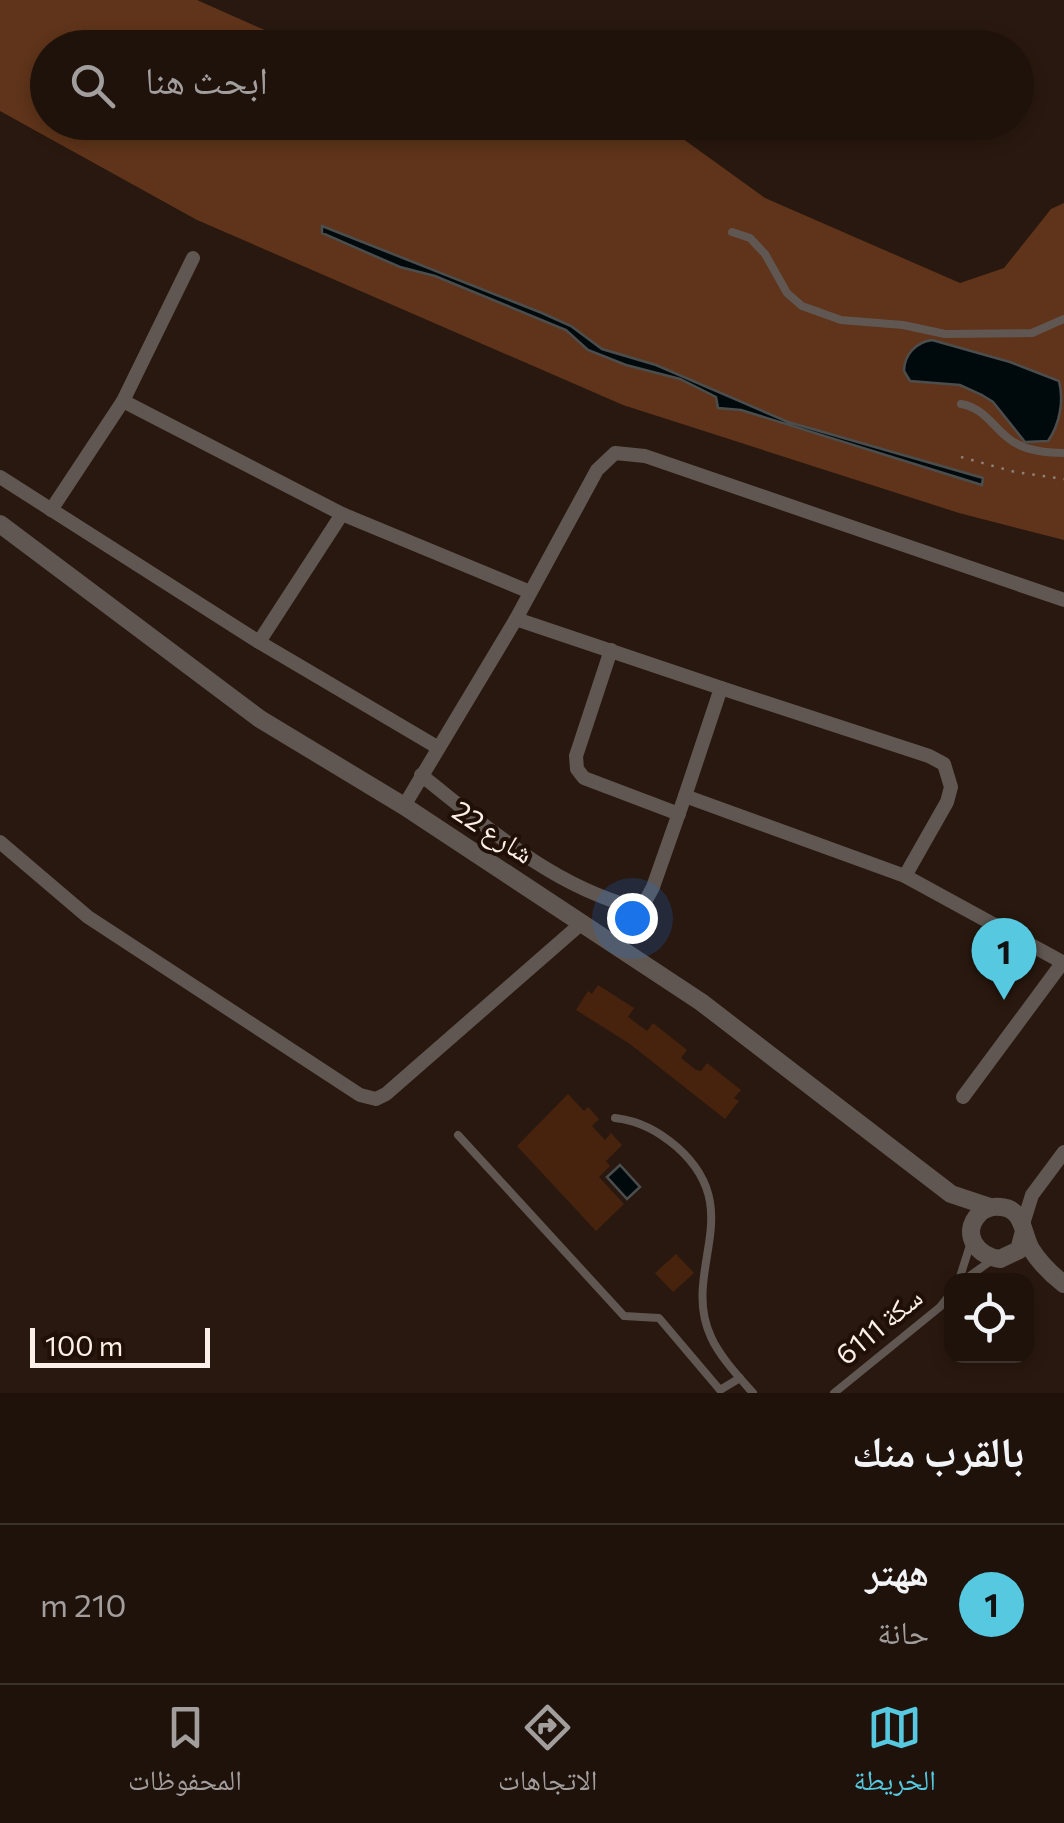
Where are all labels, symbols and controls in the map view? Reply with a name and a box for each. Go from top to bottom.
search box [30,30,1034,140]
text: ابحث هنا [145,55,268,102]
icon: search [65,58,120,113]
street label: شارع 22 [446,792,540,872]
your location [607,893,658,944]
pin: 1 [972,918,1036,1000]
map controls [944,1273,1034,1363]
button: locate [944,1273,1034,1363]
street label: سكة 6111 [828,1279,928,1371]
scale bar [30,1323,210,1368]
text: 100 m [45,1328,123,1362]
text: بالقرب منك [852,1424,1024,1476]
text: ههتر [866,1547,929,1594]
text: 210 m [40,1584,126,1624]
text: 1 [984,1584,999,1624]
text: حانة [877,1611,929,1651]
tab: المحفوظات [128,1700,242,1808]
tab: الاتجاهات [498,1700,597,1808]
tab: الخريطة [854,1700,936,1808]

